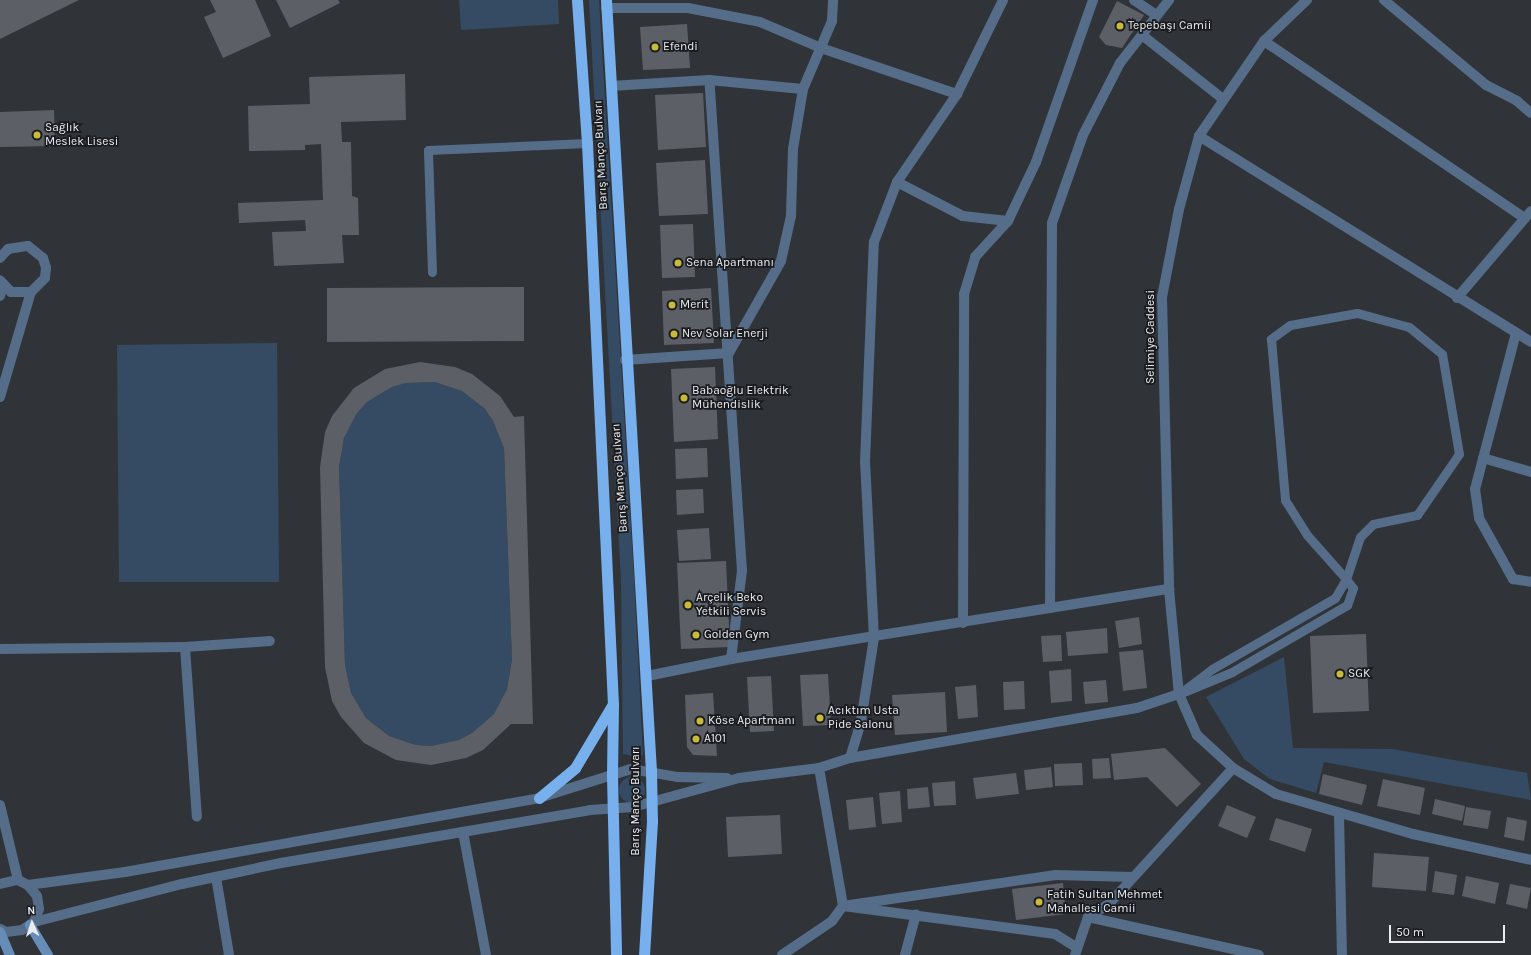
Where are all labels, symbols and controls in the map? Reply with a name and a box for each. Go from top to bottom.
place label: Tepebaşı Camii [1128,19,1211,33]
marker: Tepebaşı Camii [1115,21,1125,31]
place label: Efendi [663,40,698,54]
marker: Efendi [650,42,660,52]
street label: Barış Manço Bulvarı [591,100,611,210]
place label: Sağlık Meslek Lisesi [45,121,118,149]
marker: Sağlık Meslek Lisesi [32,130,42,140]
place label: Sena Apartmanı [686,256,774,270]
marker: Sena Apartmanı [673,258,683,268]
street label: Selimiye Caddesi [1144,290,1158,384]
place label: Merit [680,298,709,312]
marker: Merit [667,300,677,310]
place label: Nev Solar Enerji [682,327,768,341]
marker: Nev Solar Enerji [669,329,679,339]
place label: Babaoğlu Elektrik Mühendislik [692,384,789,412]
marker: Babaoğlu Elektrik Mühendislik [679,393,689,403]
street label: Barış Manço Bulvarı [609,423,631,533]
place label: Arçelik Beko Yetkili Servis [696,591,766,619]
marker: Arçelik Beko Yetkili Servis [683,600,693,610]
place label: Golden Gym [704,628,770,642]
marker: Golden Gym [691,630,701,640]
place label: SGK [1348,667,1370,681]
marker: SGK [1335,669,1345,679]
place label: Acıktım Usta Pide Salonu [828,704,899,732]
marker: Acıktım Usta Pide Salonu [815,713,825,723]
place label: Köse Apartmanı [708,714,795,728]
marker: Köse Apartmanı [695,716,705,726]
place label: A101 [704,732,726,746]
marker: A101 [691,734,701,744]
street label: Barış Manço Bulvarı [629,746,643,856]
place label: Fatih Sultan Mehmet Mahallesi Camii [1047,888,1162,916]
marker: Fatih Sultan Mehmet Mahallesi Camii [1034,897,1044,907]
north arrow [12,903,52,943]
text: N [27,904,36,917]
scale bar [1391,917,1507,943]
text: 50 m [1396,925,1424,939]

